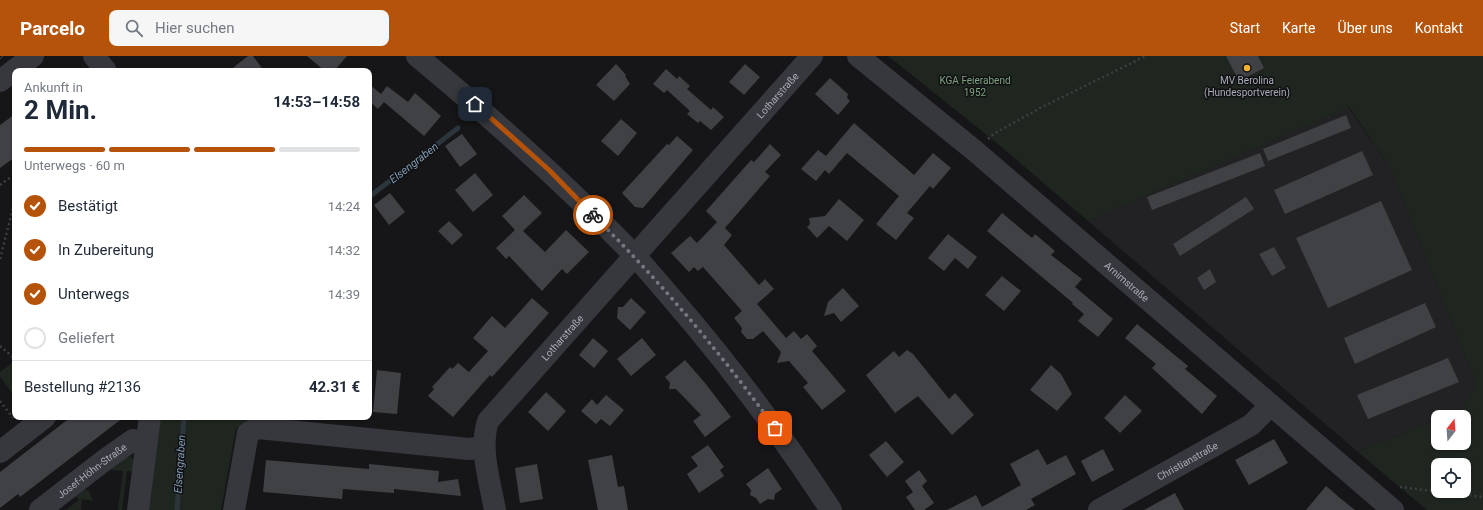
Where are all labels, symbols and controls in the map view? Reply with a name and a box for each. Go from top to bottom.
search box [109,10,389,46]
text: Parcelo [20,17,85,40]
icon: search [123,17,145,39]
text: Hier suchen [155,19,234,37]
text: Start [1230,20,1260,36]
text: Karte [1282,20,1316,36]
text: Über uns [1338,20,1393,36]
text: Kontakt [1415,20,1463,36]
marker: MV Berolina (Hundesportverein) [1242,63,1252,73]
street label: Lotharstraße [754,70,800,120]
park label: KGA Feierabend 1952 [939,75,1011,98]
place label: MV Berolina (Hundesportverein) [1204,75,1290,99]
text: Ankunft in [24,80,83,95]
pin [458,87,492,121]
text: 14:53–14:58 [273,93,360,111]
icon: home [464,93,486,115]
text: 2 Min. [24,95,97,125]
water label: Elsengraben [387,140,441,186]
text: Unterwegs · 60 m [24,158,125,173]
icon: check [24,195,46,217]
courier [573,195,613,235]
text: Bestätigt [58,197,118,215]
text: 14:24 [328,199,360,214]
icon: bike [582,204,604,226]
icon: check [24,239,46,261]
text: In Zubereitung [58,241,154,259]
text: 14:32 [328,243,360,258]
street label: Arnimstraße [1102,259,1151,304]
icon: check [24,283,46,305]
text: Unterwegs [58,285,129,303]
text: 14:39 [328,287,360,302]
street label: Lotharstraße [539,312,585,362]
text: Geliefert [58,329,115,347]
text: Bestellung #2136 [24,378,141,396]
text: 42.31 € [309,378,360,396]
north arrow [1431,410,1471,450]
map controls [1431,410,1471,498]
pin [758,411,792,445]
icon: bag [764,417,786,439]
water label: Elsengraben [171,434,189,494]
street label: Christianstraße [1155,439,1220,482]
street label: Josef-Höhn-Straße [55,441,128,500]
button: locate [1431,458,1471,498]

